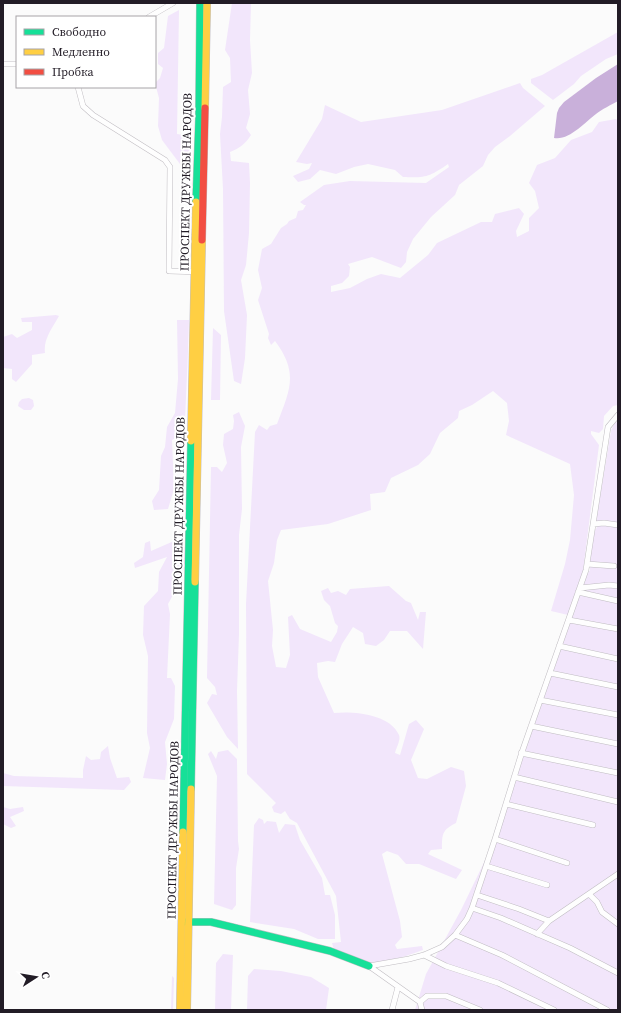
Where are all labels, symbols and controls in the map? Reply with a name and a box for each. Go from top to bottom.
legend [16,16,156,88]
text: Свободно [52,24,107,40]
text: Медленно [52,44,110,60]
text: Пробка [52,64,95,80]
street label: ПРОСПЕКТ ДРУЖБЫ НАРОДОВ [176,92,196,271]
street label: ПРОСПЕКТ ДРУЖБЫ НАРОДОВ [169,416,189,595]
street label: ПРОСПЕКТ ДРУЖБЫ НАРОДОВ [163,740,183,919]
north arrow [16,957,56,997]
text: С [37,970,53,980]

